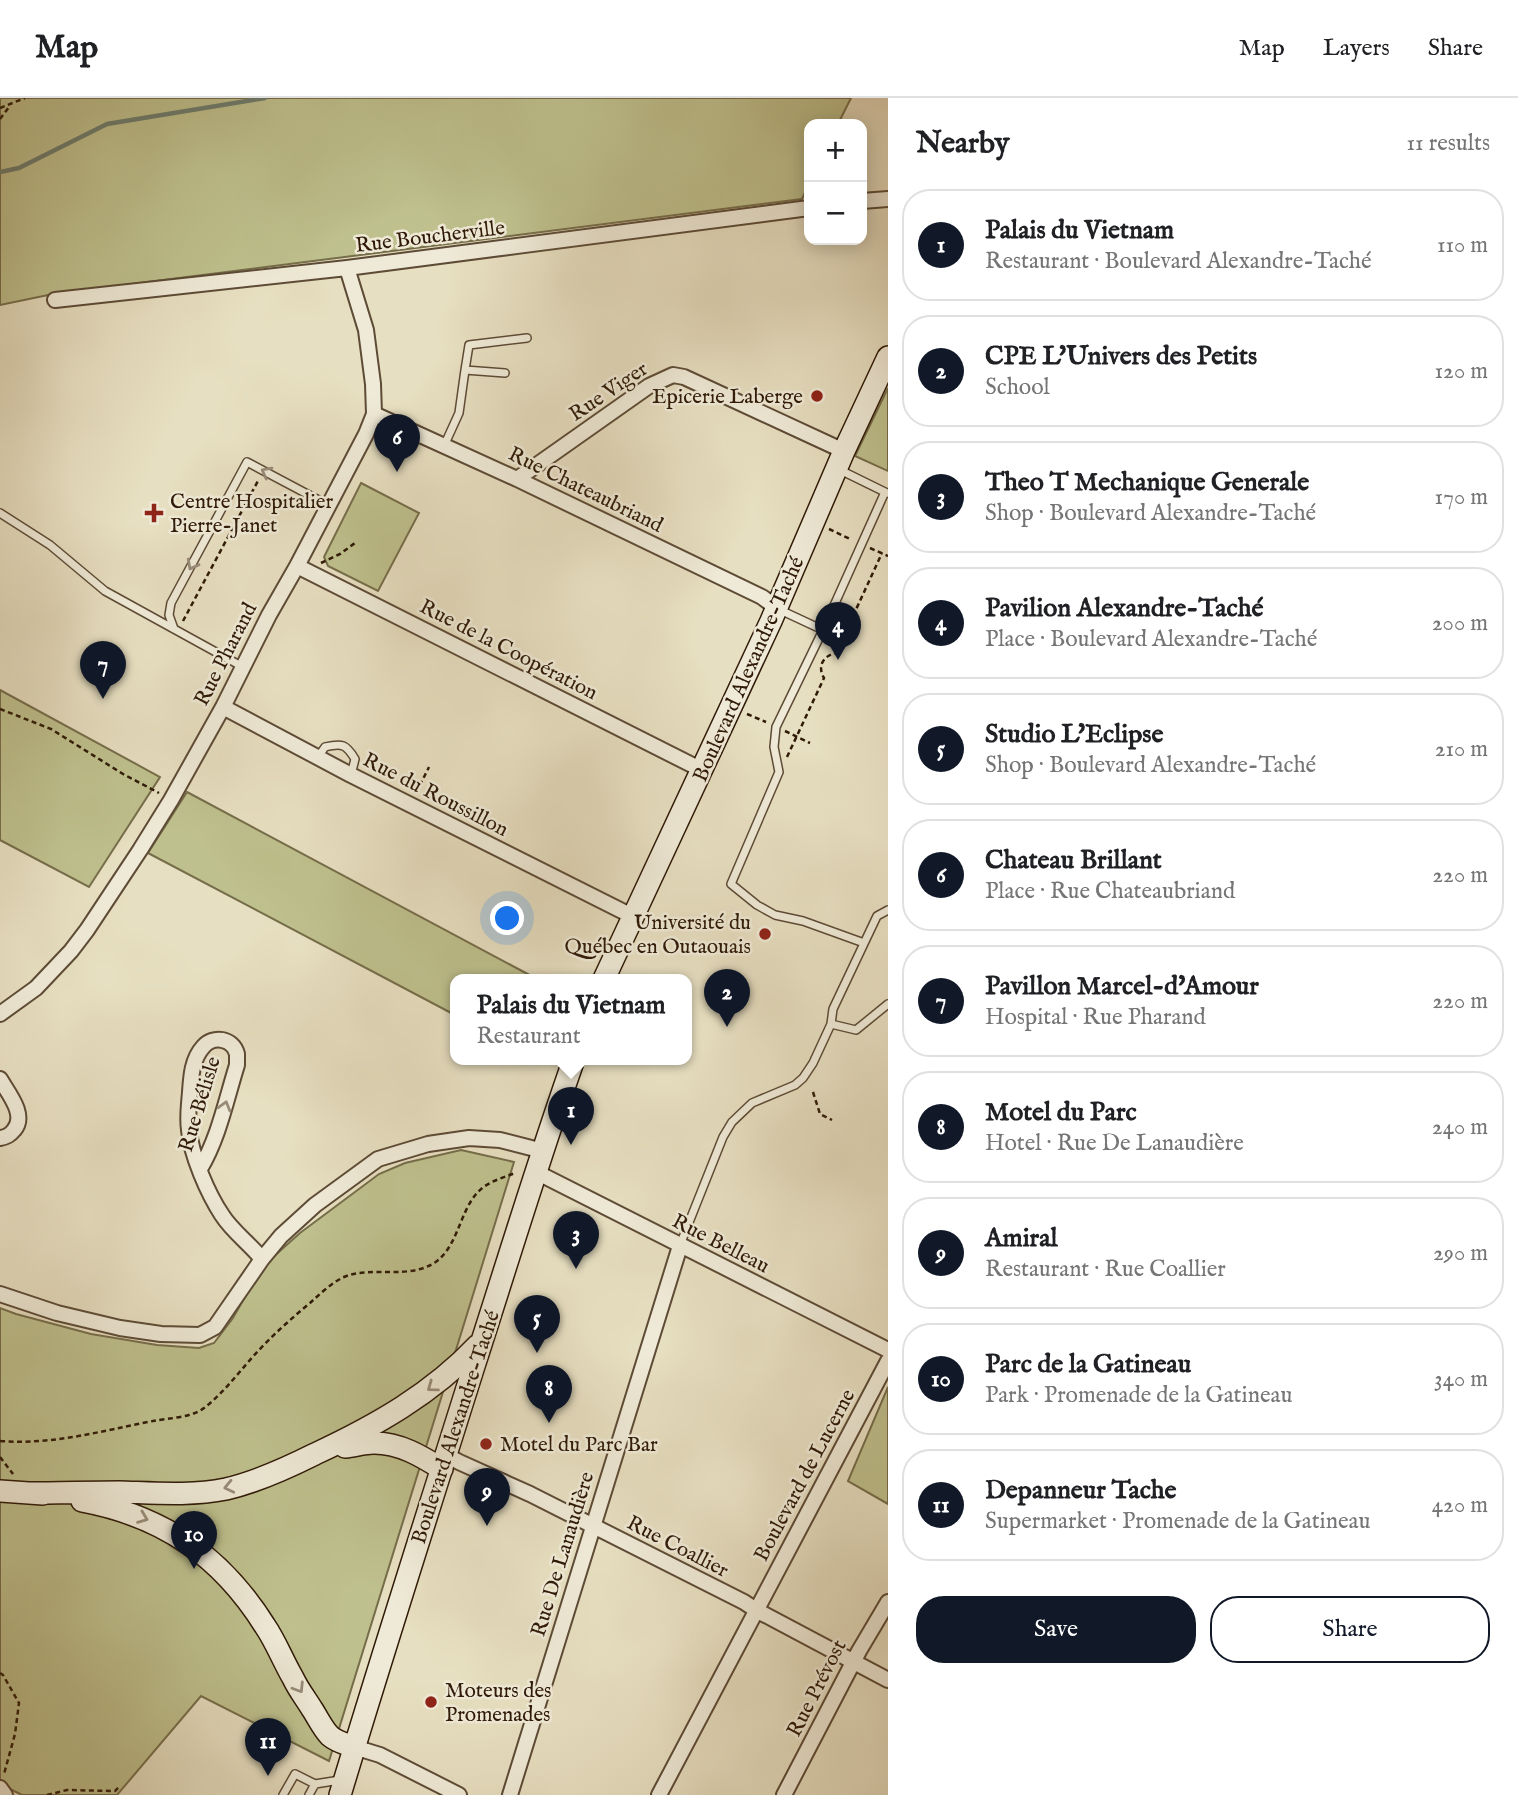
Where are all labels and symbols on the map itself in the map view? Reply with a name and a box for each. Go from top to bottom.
street label: Rue Boucherville [354,215,507,260]
street label: Rue Viger [564,356,654,428]
place label: Epicerie Laberge [652,384,803,411]
marker: Epicerie Laberge [809,388,825,404]
pin: 6 [374,414,420,472]
street label: Rue Chateaubriand [503,441,668,540]
one-way arrow [261,467,273,480]
place label: Centre Hospitalier Pierre-Janet [170,489,333,540]
marker: Centre Hospitalier Pierre-Janet [144,503,164,523]
street label: Boulevard Alexandre-Taché [687,552,811,787]
one-way arrow [186,558,200,570]
street label: Rue de la Coopération [415,594,602,707]
street label: Rue Pharand [189,598,264,711]
pin: 4 [815,602,861,660]
pin: 7 [80,641,126,699]
street label: Rue du Roussillon [358,747,513,844]
your location [490,901,524,935]
place label: Université du Québec en Outaouais [565,910,751,961]
marker: Université du Québec en Outaouais [757,926,773,942]
pin: 2 [704,969,750,1027]
street label: Rue Bélisle [173,1053,228,1156]
pin: 1 [548,1087,594,1145]
one-way arrow [216,1100,231,1112]
street label: Rue Belleau [667,1208,774,1280]
pin: 3 [553,1211,599,1269]
pin: 5 [514,1295,560,1353]
street label: Boulevard Alexandre-Taché [406,1307,507,1548]
pin: 8 [526,1365,572,1423]
one-way arrow [427,1379,440,1392]
street label: Boulevard de Lucerne [748,1384,862,1567]
place label: Motel du Parc Bar [500,1432,658,1459]
marker: Motel du Parc Bar [478,1436,494,1452]
pin: 9 [464,1468,510,1526]
street label: Rue De Lanaudière [526,1468,601,1640]
one-way arrow [223,1479,235,1494]
one-way arrow [136,1510,148,1524]
street label: Rue Coallier [622,1510,733,1585]
pin: 10 [171,1511,217,1569]
street label: Rue Prévost [781,1636,853,1742]
place label: Moteurs des Promenades [445,1678,551,1729]
one-way arrow [291,1681,304,1694]
marker: Moteurs des Promenades [423,1694,439,1710]
pin: 11 [245,1718,291,1776]

